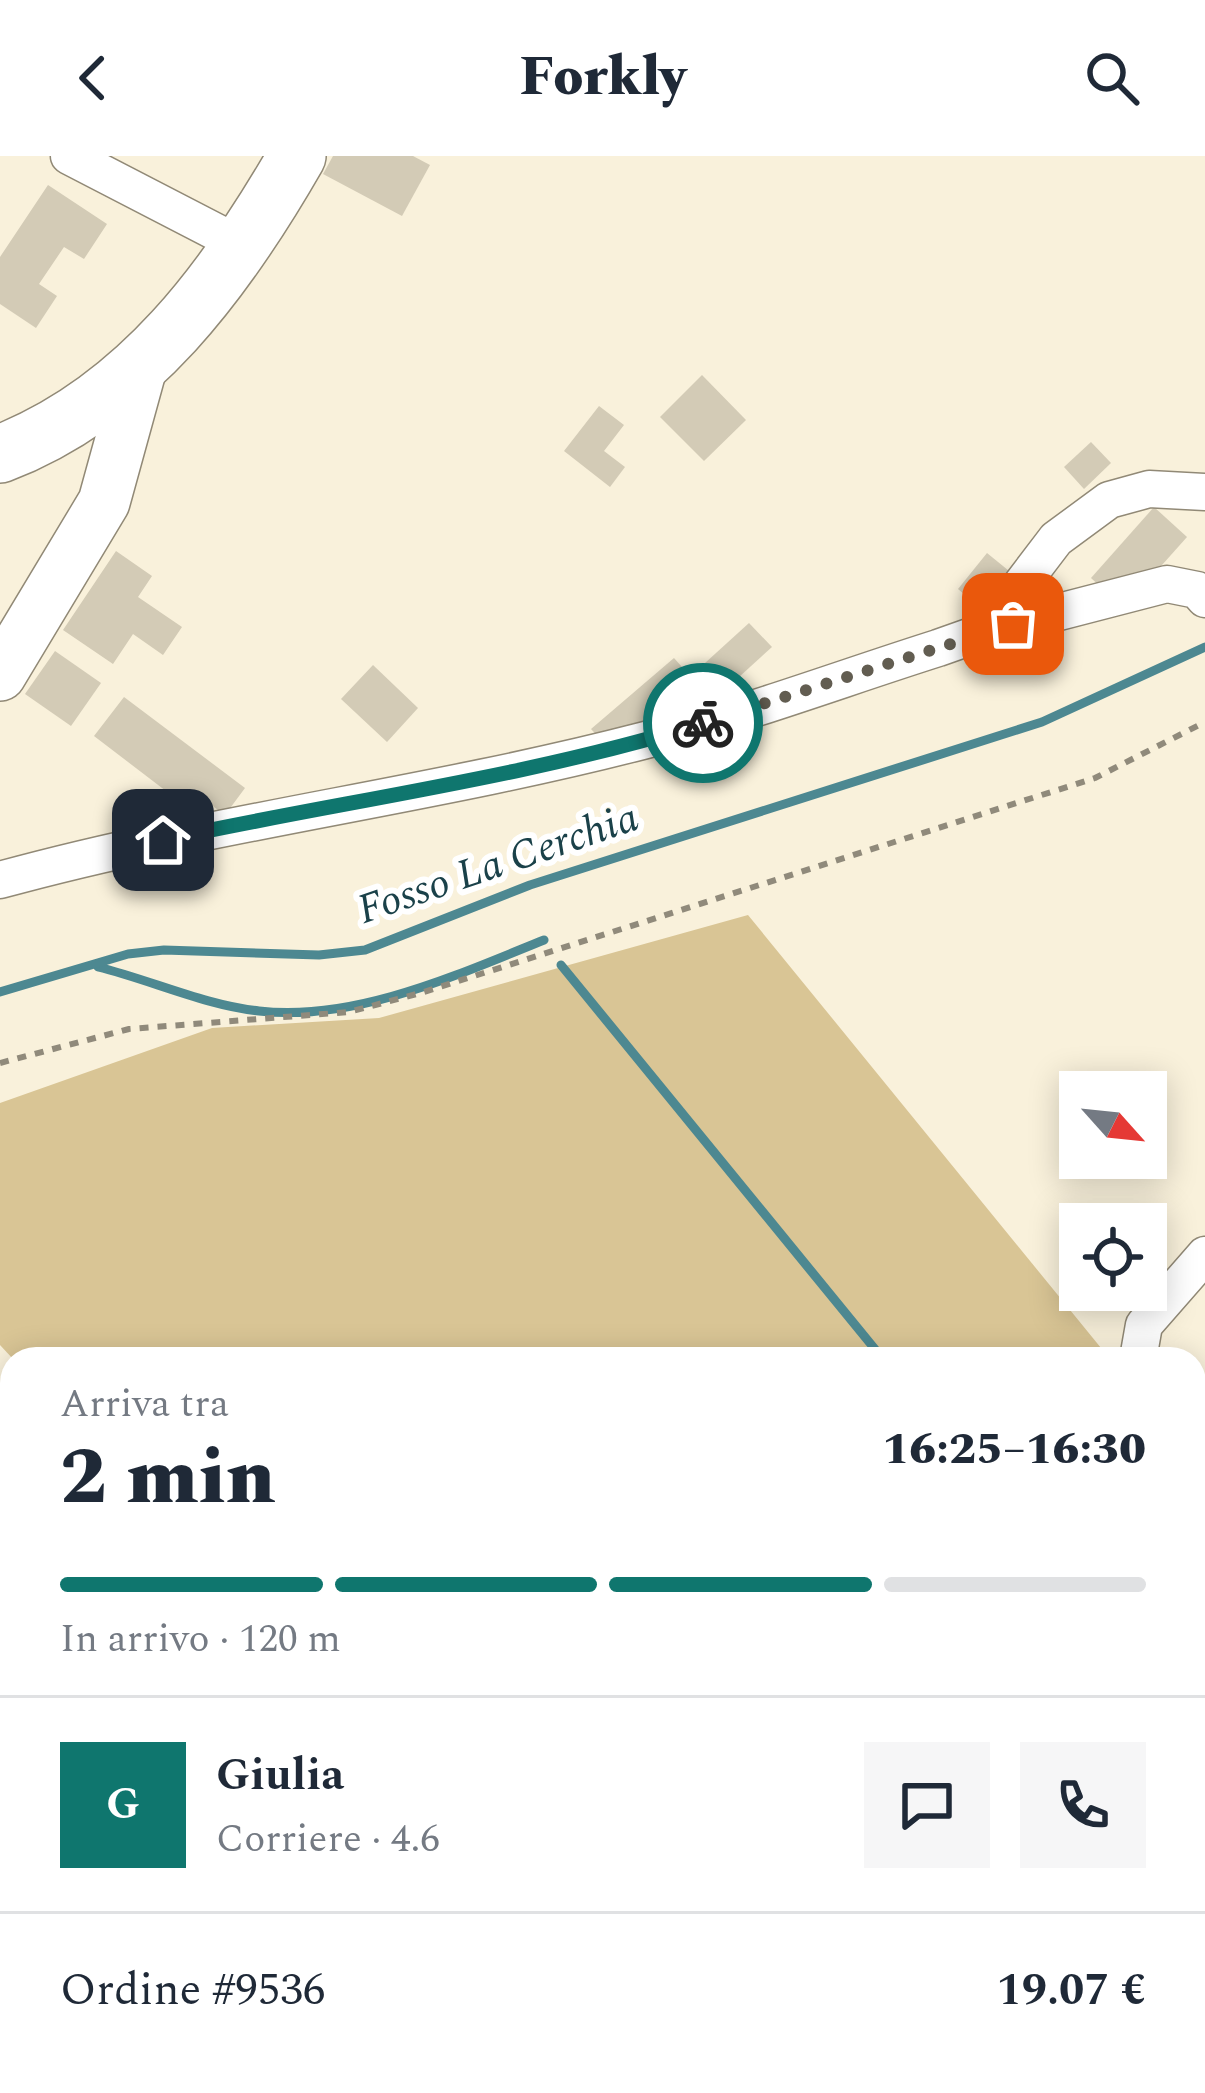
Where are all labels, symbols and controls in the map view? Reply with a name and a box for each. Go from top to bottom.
text: Forkly [519,37,686,119]
icon: back [60,45,126,111]
icon: search [1079,45,1145,111]
pin [962,573,1064,675]
icon: bag [980,591,1046,657]
courier [643,663,763,783]
icon: bike [670,690,736,756]
water label: Fosso La Cerchia [349,786,647,942]
pin [112,789,214,891]
icon: home [130,807,196,873]
north arrow [1059,1071,1167,1179]
map controls [1059,1071,1167,1311]
button: locate [1059,1203,1167,1311]
text: Arriva tra [60,1375,229,1434]
text: 16:25–16:30 [882,1415,1146,1484]
text: 2 min [60,1419,276,1538]
text: In arrivo · 120 m [60,1610,341,1669]
text: Giulia [216,1741,344,1810]
button: chat [864,1742,990,1868]
button: phone [1020,1742,1146,1868]
text: G [106,1770,140,1839]
text: Corriere · 4.6 [216,1810,440,1869]
text: Ordine #9536 [60,1956,325,2025]
text: 19.07 € [996,1956,1146,2025]

